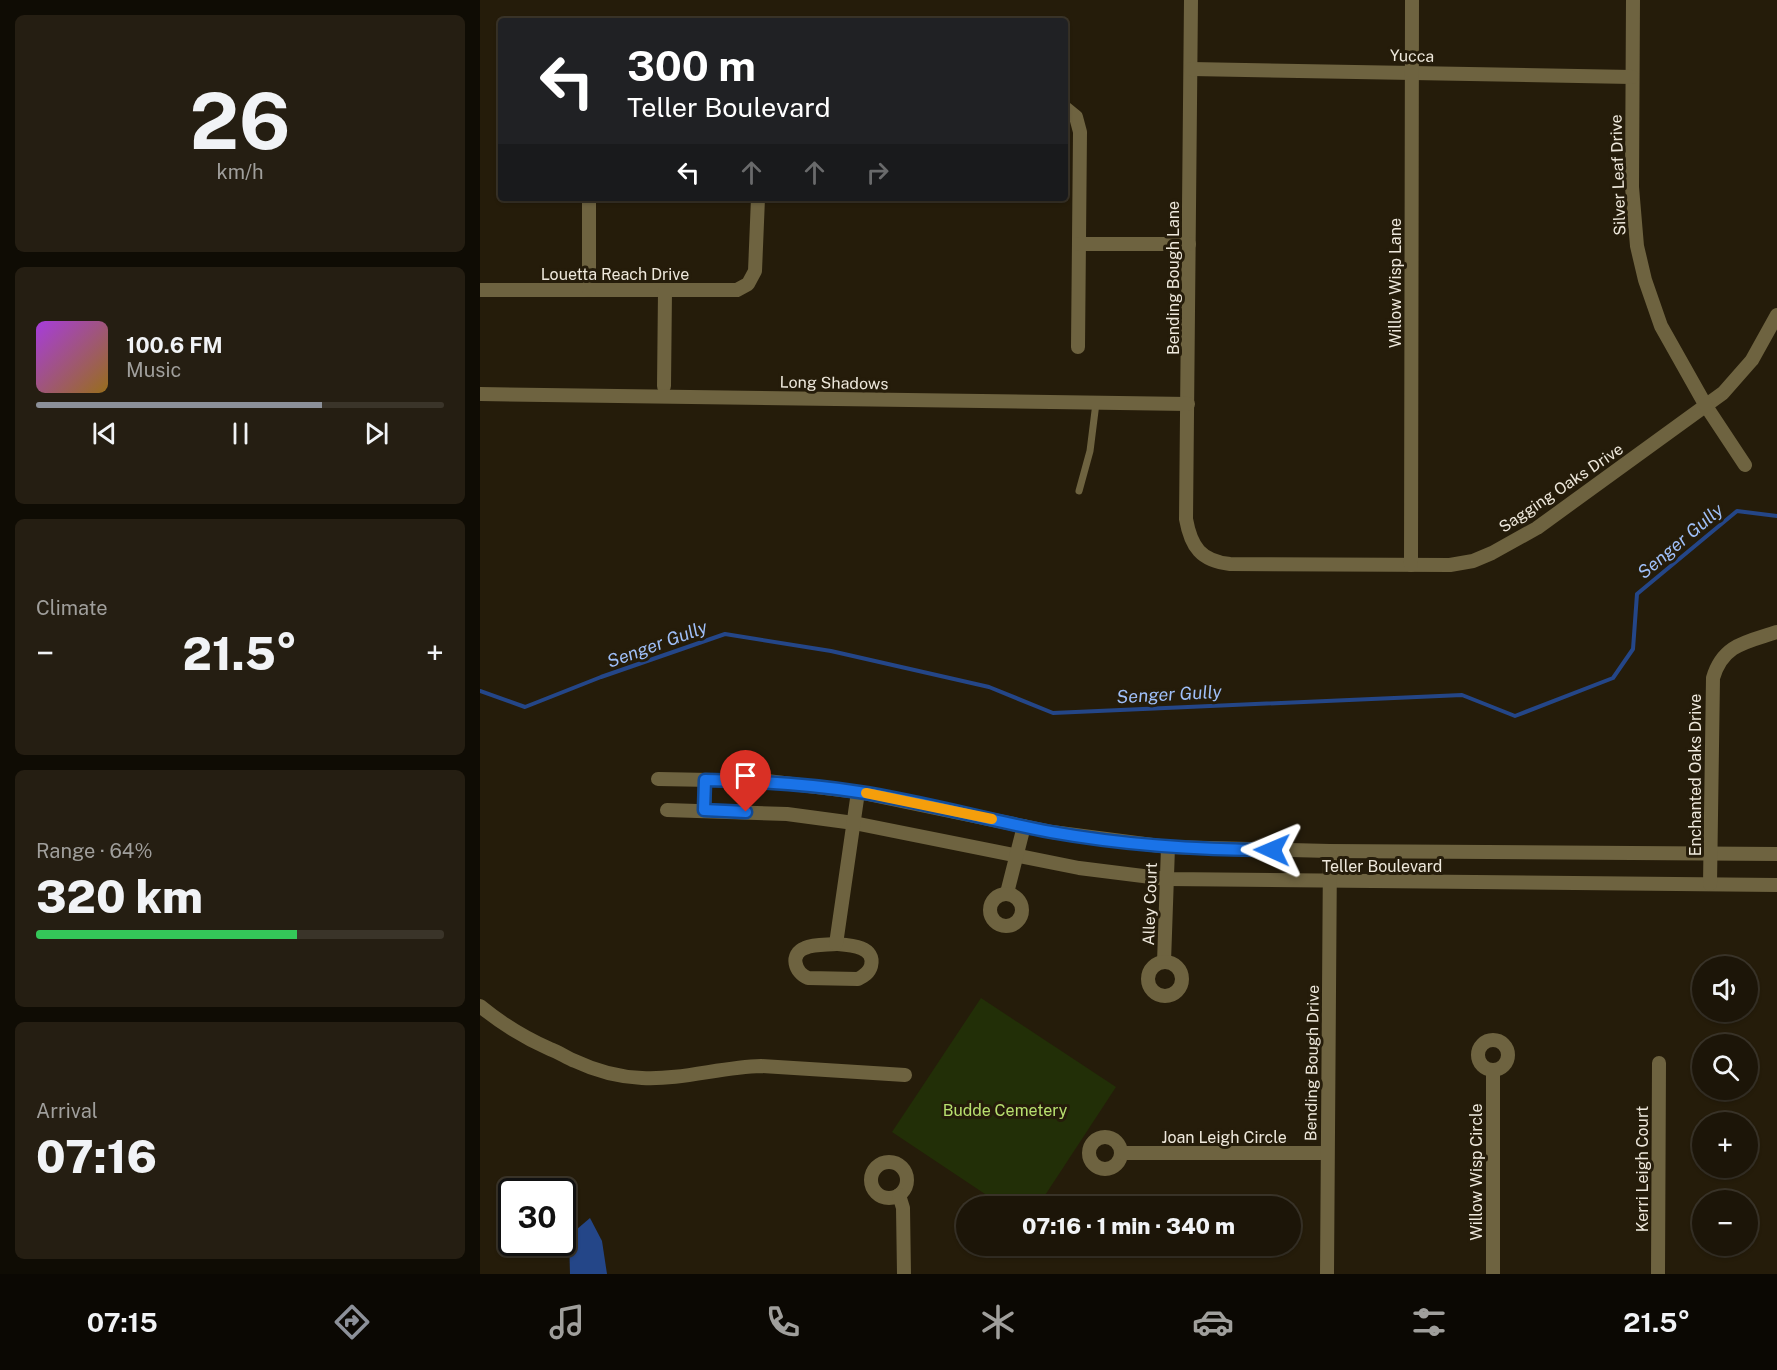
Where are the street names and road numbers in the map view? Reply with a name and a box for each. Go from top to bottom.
street label: Yucca [1390,46,1434,66]
street label: Silver Leaf Drive [1606,114,1630,236]
street label: Bending Bough Lane [1164,201,1183,355]
street label: Willow Wisp Lane [1386,218,1405,348]
street label: Louetta Reach Drive [541,265,689,284]
street label: Long Shadows [779,373,889,393]
street label: Sagging Oaks Drive [1495,439,1627,537]
street label: Enchanted Oaks Drive [1686,694,1705,856]
street label: Teller Boulevard [1322,857,1442,876]
street label: Alley Court [1139,862,1161,946]
street label: Bending Bough Drive [1301,985,1323,1141]
street label: Willow Wisp Circle [1467,1103,1486,1241]
street label: Kerri Leigh Court [1633,1106,1652,1232]
street label: Joan Leigh Circle [1161,1128,1287,1147]

